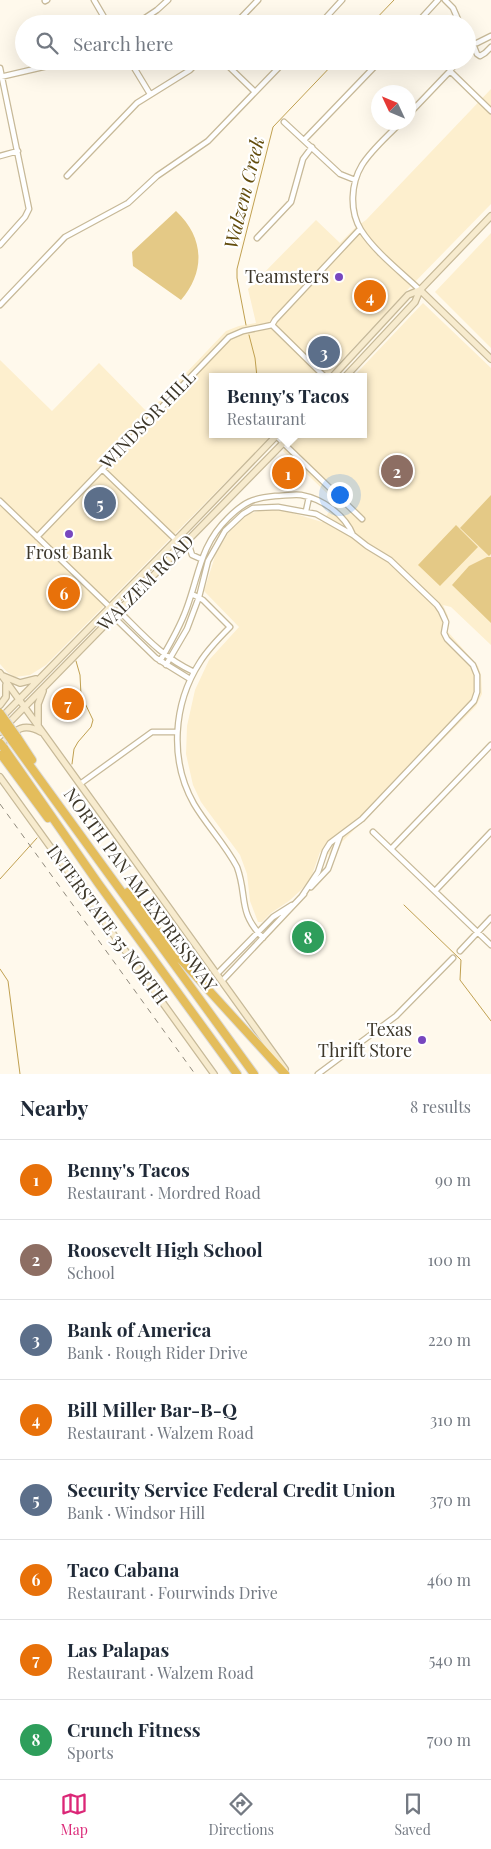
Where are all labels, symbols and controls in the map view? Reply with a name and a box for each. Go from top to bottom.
search box [15,15,476,70]
icon: search [33,29,61,57]
text: Search here [73,30,173,56]
north arrow [371,85,416,130]
water label: Walzem Creek [217,134,270,252]
place label: Teamsters [245,264,329,288]
marker: Teamsters [333,271,345,283]
pin: 4 [354,277,386,315]
pin: 3 [308,333,340,371]
street label: WINDSOR HILL [94,365,201,474]
popup [209,373,367,438]
text: Benny's Tacos [227,382,349,408]
text: Restaurant [227,408,306,429]
pin: 2 [381,452,413,490]
pin: 1 [272,454,304,492]
your location [327,482,353,508]
pin: 5 [84,484,116,522]
marker: Frost Bank [63,528,75,540]
street label: WALZEM ROAD [91,529,199,637]
place label: Frost Bank [25,540,113,564]
pin: 6 [48,574,80,612]
pin: 7 [52,685,84,723]
street label: NORTH PAN AM EXPRESSWAY [59,783,223,996]
street label: INTERSTATE 35 NORTH [42,840,174,1009]
pin: 8 [292,918,324,956]
place label: Texas Thrift Store [318,1017,412,1062]
marker: Texas Thrift Store [416,1034,428,1046]
text: Nearby [20,1093,89,1121]
text: 8 results [410,1096,471,1117]
text: Benny's Tacos [67,1156,190,1182]
text: 1 [33,1169,39,1190]
text: 90 m [435,1169,471,1190]
text: Restaurant · Mordred Road [67,1182,261,1203]
text: Roosevelt High School [67,1236,263,1262]
text: 2 [32,1249,40,1270]
text: 100 m [428,1249,471,1270]
text: School [67,1262,115,1283]
text: Bank of America [67,1316,211,1342]
text: 3 [32,1329,40,1350]
text: 220 m [428,1329,471,1350]
text: Bank · Rough Rider Drive [67,1342,248,1363]
text: Bill Miller Bar-B-Q [67,1396,237,1422]
text: 4 [32,1409,40,1430]
text: 310 m [430,1409,471,1430]
text: Restaurant · Walzem Road [67,1422,254,1443]
text: Security Service Federal Credit Union [67,1476,395,1502]
text: 5 [32,1489,40,1510]
text: 370 m [429,1489,471,1510]
text: Bank · Windsor Hill [67,1502,205,1523]
text: Taco Cabana [67,1556,179,1582]
text: 6 [32,1569,40,1590]
text: 460 m [427,1569,471,1590]
text: Restaurant · Fourwinds Drive [67,1582,278,1603]
text: Las Palapas [67,1636,169,1662]
text: 7 [32,1649,40,1670]
text: 540 m [429,1649,471,1670]
text: Restaurant · Walzem Road [67,1662,254,1683]
text: Crunch Fitness [67,1716,201,1742]
text: 8 [32,1729,40,1750]
text: 700 m [427,1729,471,1750]
text: Sports [67,1742,114,1763]
tab: Map [60,1790,88,1839]
tab: Directions [209,1790,274,1839]
tab: Saved [394,1790,431,1839]

